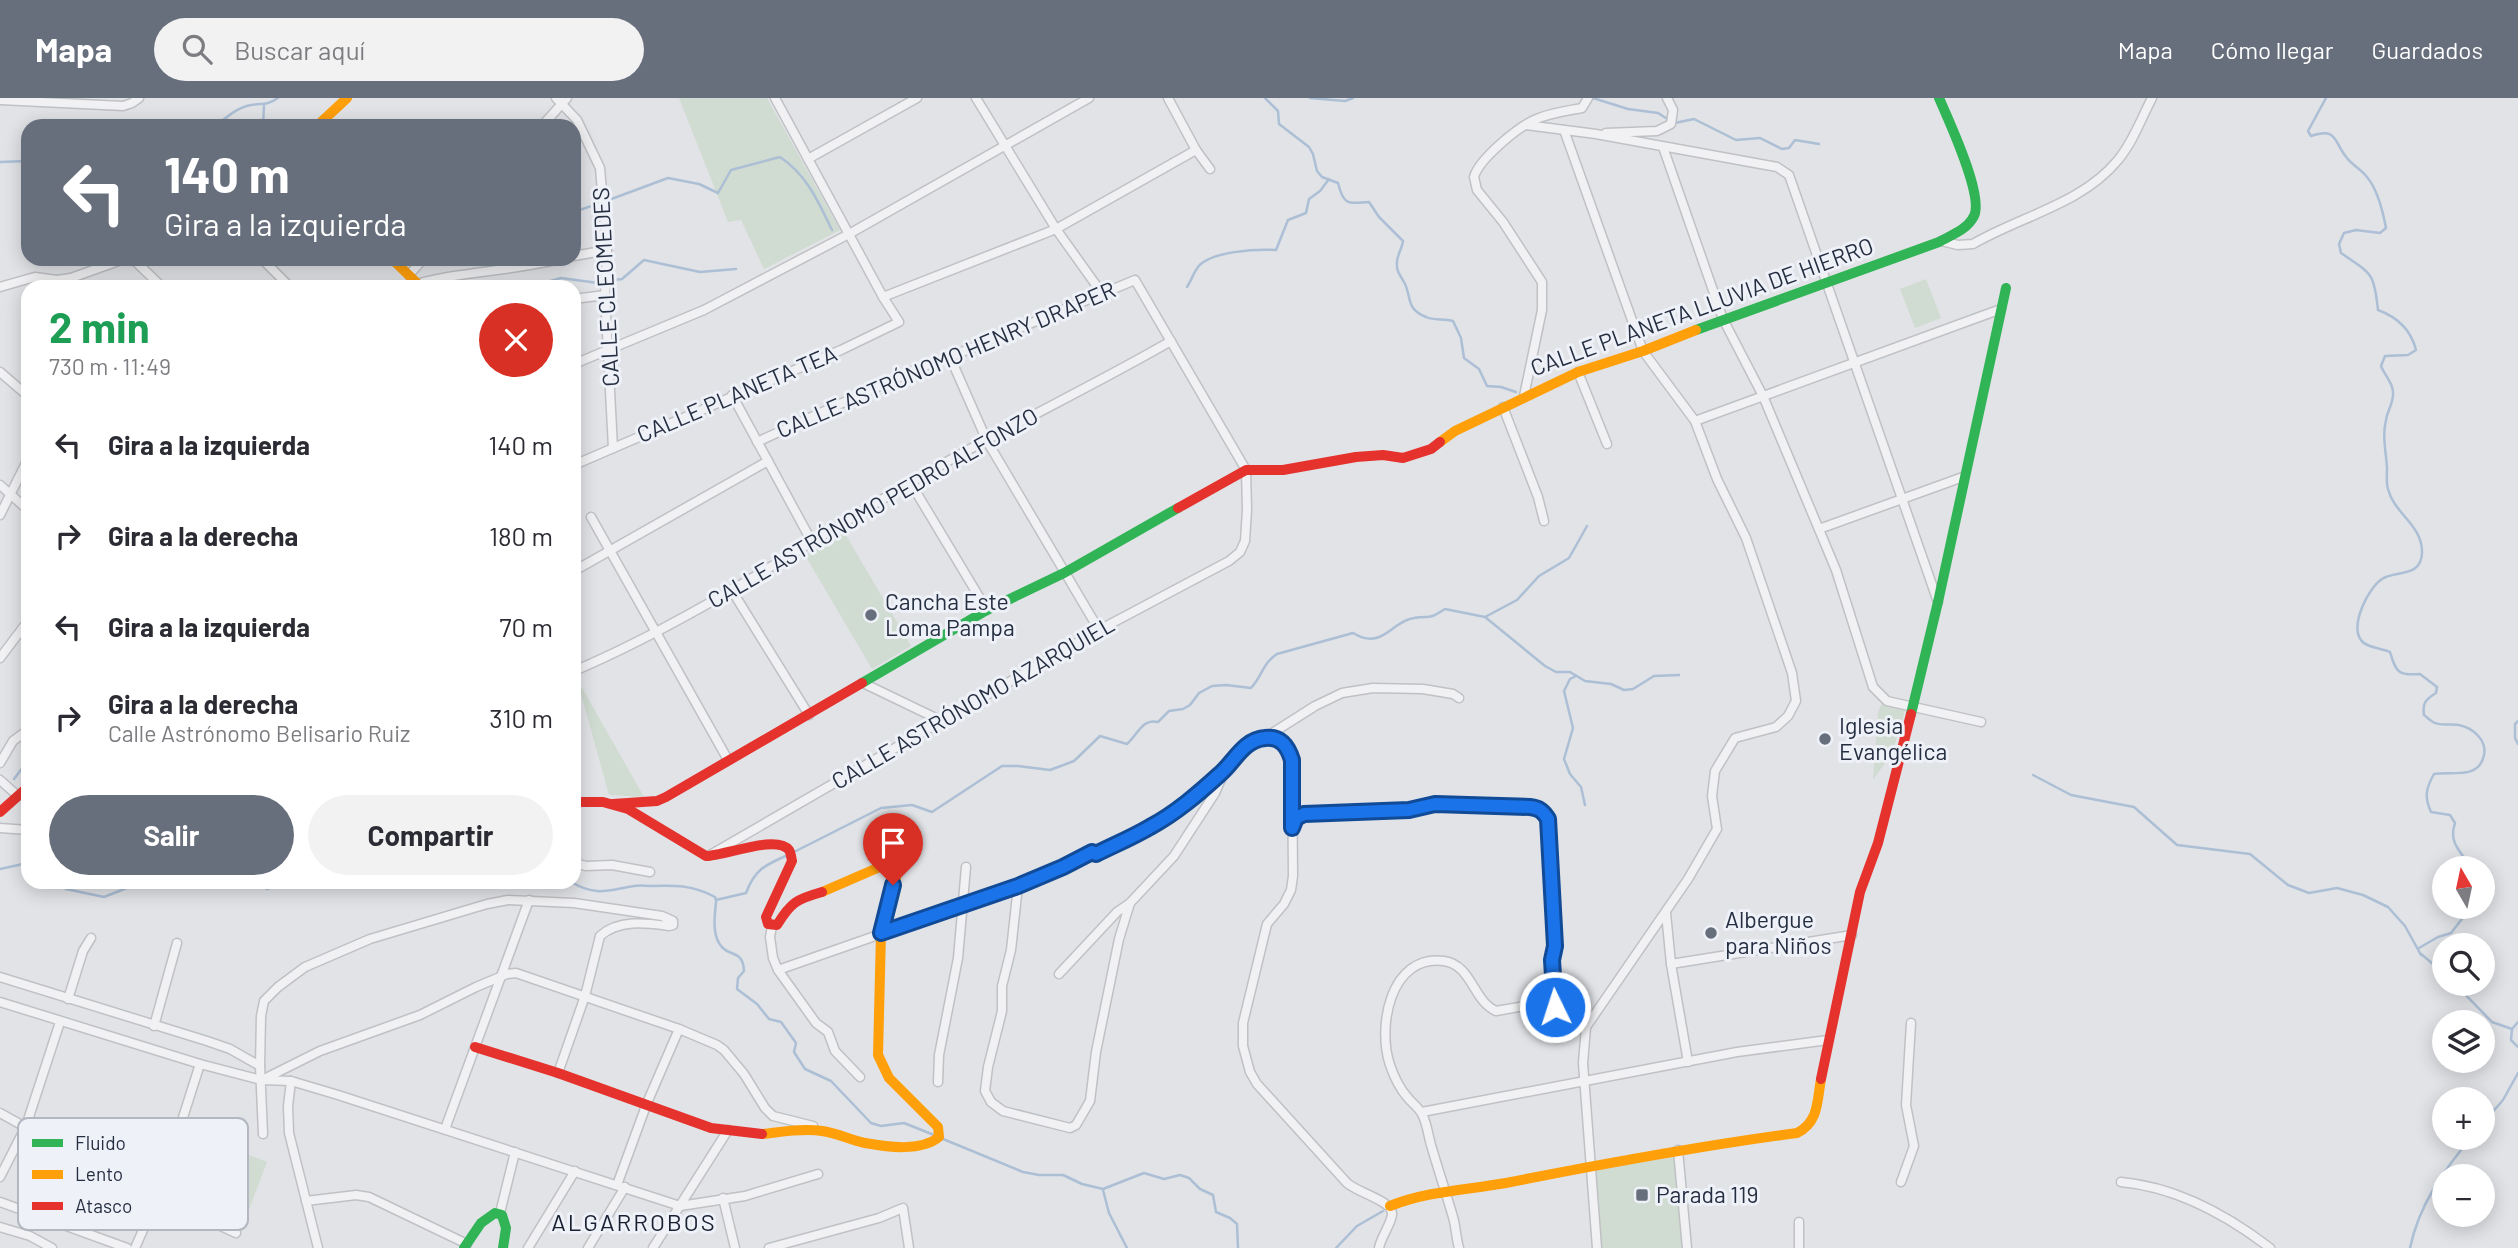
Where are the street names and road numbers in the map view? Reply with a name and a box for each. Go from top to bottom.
street label: CALLE CLEOMEDES [586,187,624,388]
street label: CALLE PLANETA LLUVIA DE HIERRO [1526,231,1877,381]
street label: CALLE ASTRÓNOMO HENRY DRAPER [772,275,1120,443]
street label: CALLE PLANETA TEA [632,338,841,448]
street label: CALLE ASTRÓNOMO PEDRO ALFONZO [702,401,1043,613]
street label: CALLE ASTRÓNOMO AZARQUIEL [826,610,1119,795]

